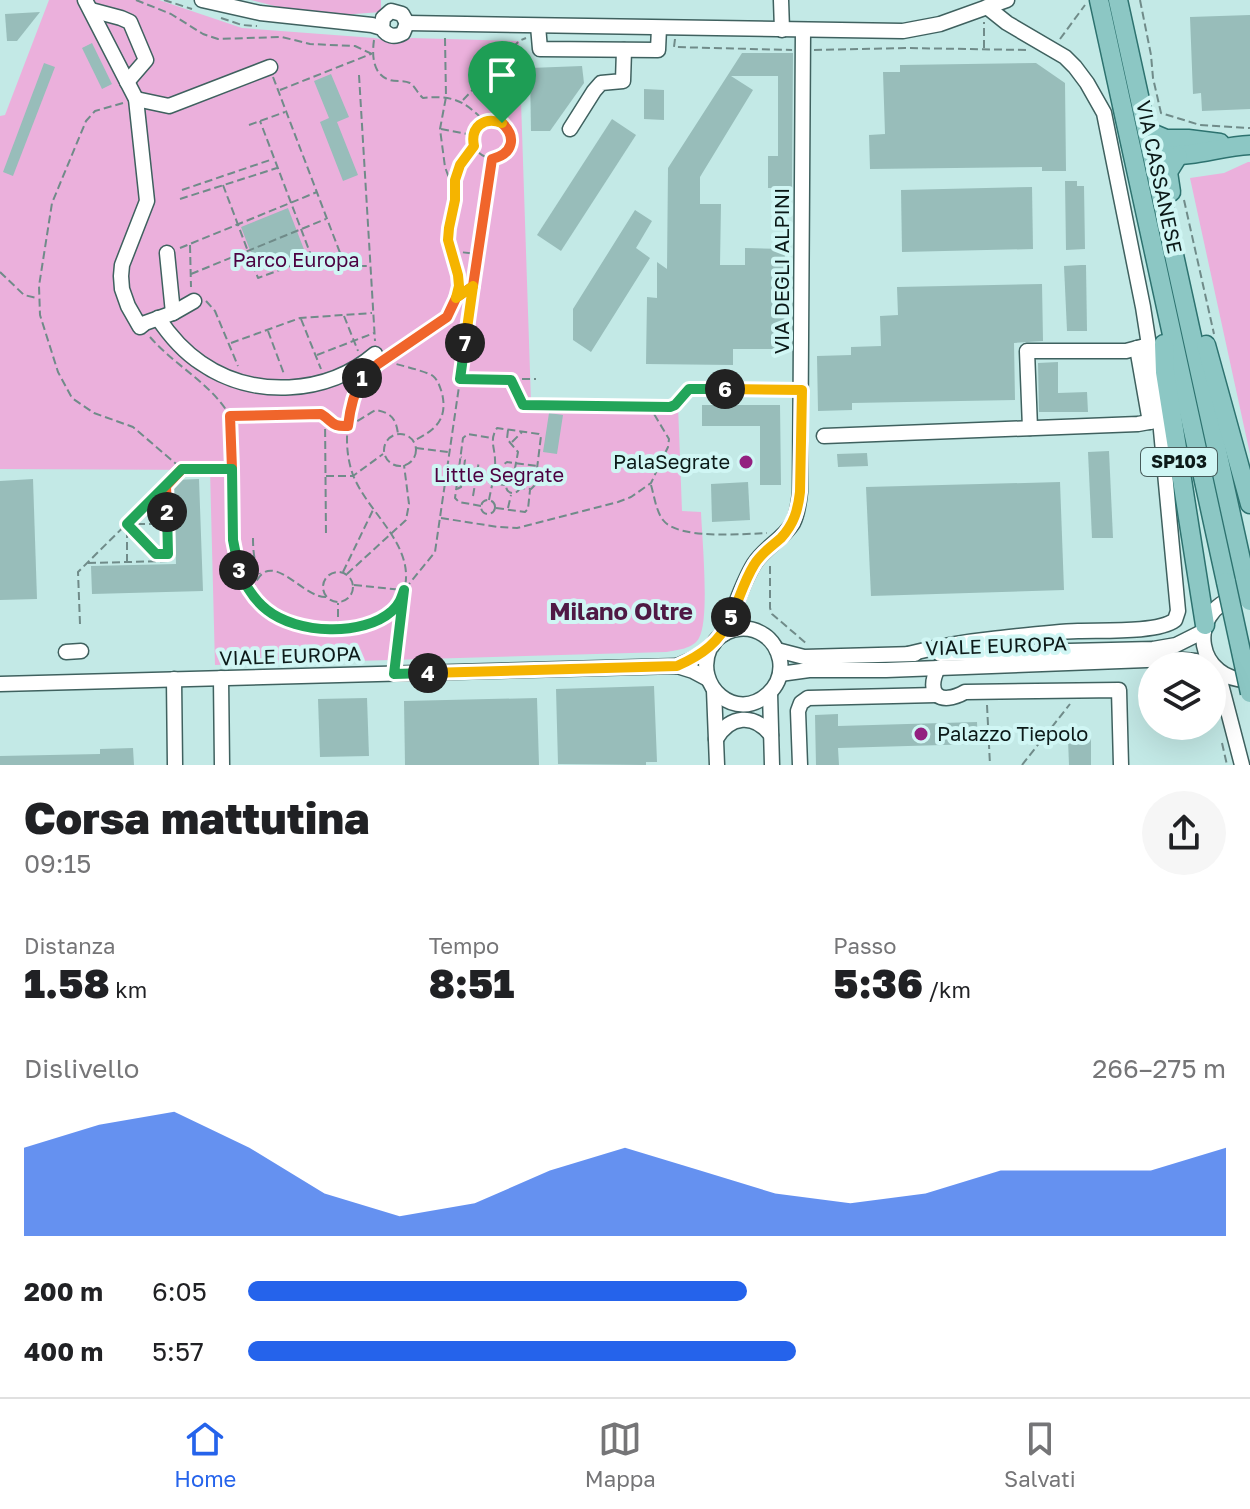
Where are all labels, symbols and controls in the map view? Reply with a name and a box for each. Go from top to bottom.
pin [468,41,536,123]
icon: arrive [480,53,524,97]
street label: VIA CASSANESE [1132,98,1188,255]
street label: VIA DEGLI ALPINI [769,188,793,354]
park label: Parco Europa [232,247,360,271]
pin: 7 [445,323,485,363]
text: 7 [459,329,471,356]
pin: 1 [342,358,382,398]
text: 1 [356,364,368,391]
pin: 6 [705,369,745,409]
text: 6 [718,375,732,402]
road number: SP103 [1141,448,1217,476]
place label: PalaSegrate [613,449,730,473]
marker: PalaSegrate [737,453,755,471]
park label: Little Segrate [434,462,564,486]
pin: 2 [147,492,187,532]
text: 2 [160,498,174,525]
pin: 3 [219,550,259,590]
text: 3 [232,556,246,583]
district label: Milano Oltre [549,596,693,625]
pin: 5 [711,597,751,637]
text: 5 [724,603,738,630]
street label: VIALE EUROPA [925,631,1067,659]
street label: VIALE EUROPA [219,641,361,669]
map controls [1138,652,1226,740]
button: layers [1138,652,1226,740]
pin: 4 [408,653,448,693]
text: 4 [421,659,435,686]
place label: Palazzo Tiepolo [937,721,1088,745]
marker: Palazzo Tiepolo [912,725,930,743]
text: Corsa mattutina [24,791,370,844]
button: share [1142,791,1226,875]
text: 09:15 [24,848,91,879]
text: Distanza [24,932,115,959]
text: Tempo [429,932,499,959]
text: Passo [833,932,896,959]
text: 1.58 [24,959,110,1007]
text: 8:51 [429,959,514,1007]
text: 5:36 [833,959,923,1007]
text: km [110,976,147,1003]
text: /km [923,976,971,1003]
text: Dislivello [24,1053,139,1084]
text: 266–275 m [1092,1053,1226,1084]
text: 200 m [24,1276,103,1307]
text: 6:05 [152,1276,207,1307]
text: 400 m [24,1336,103,1367]
text: 5:57 [152,1336,204,1367]
tab: Home [174,1417,236,1492]
tab: Mappa [585,1417,656,1492]
tab: Salvati [1004,1417,1076,1492]

